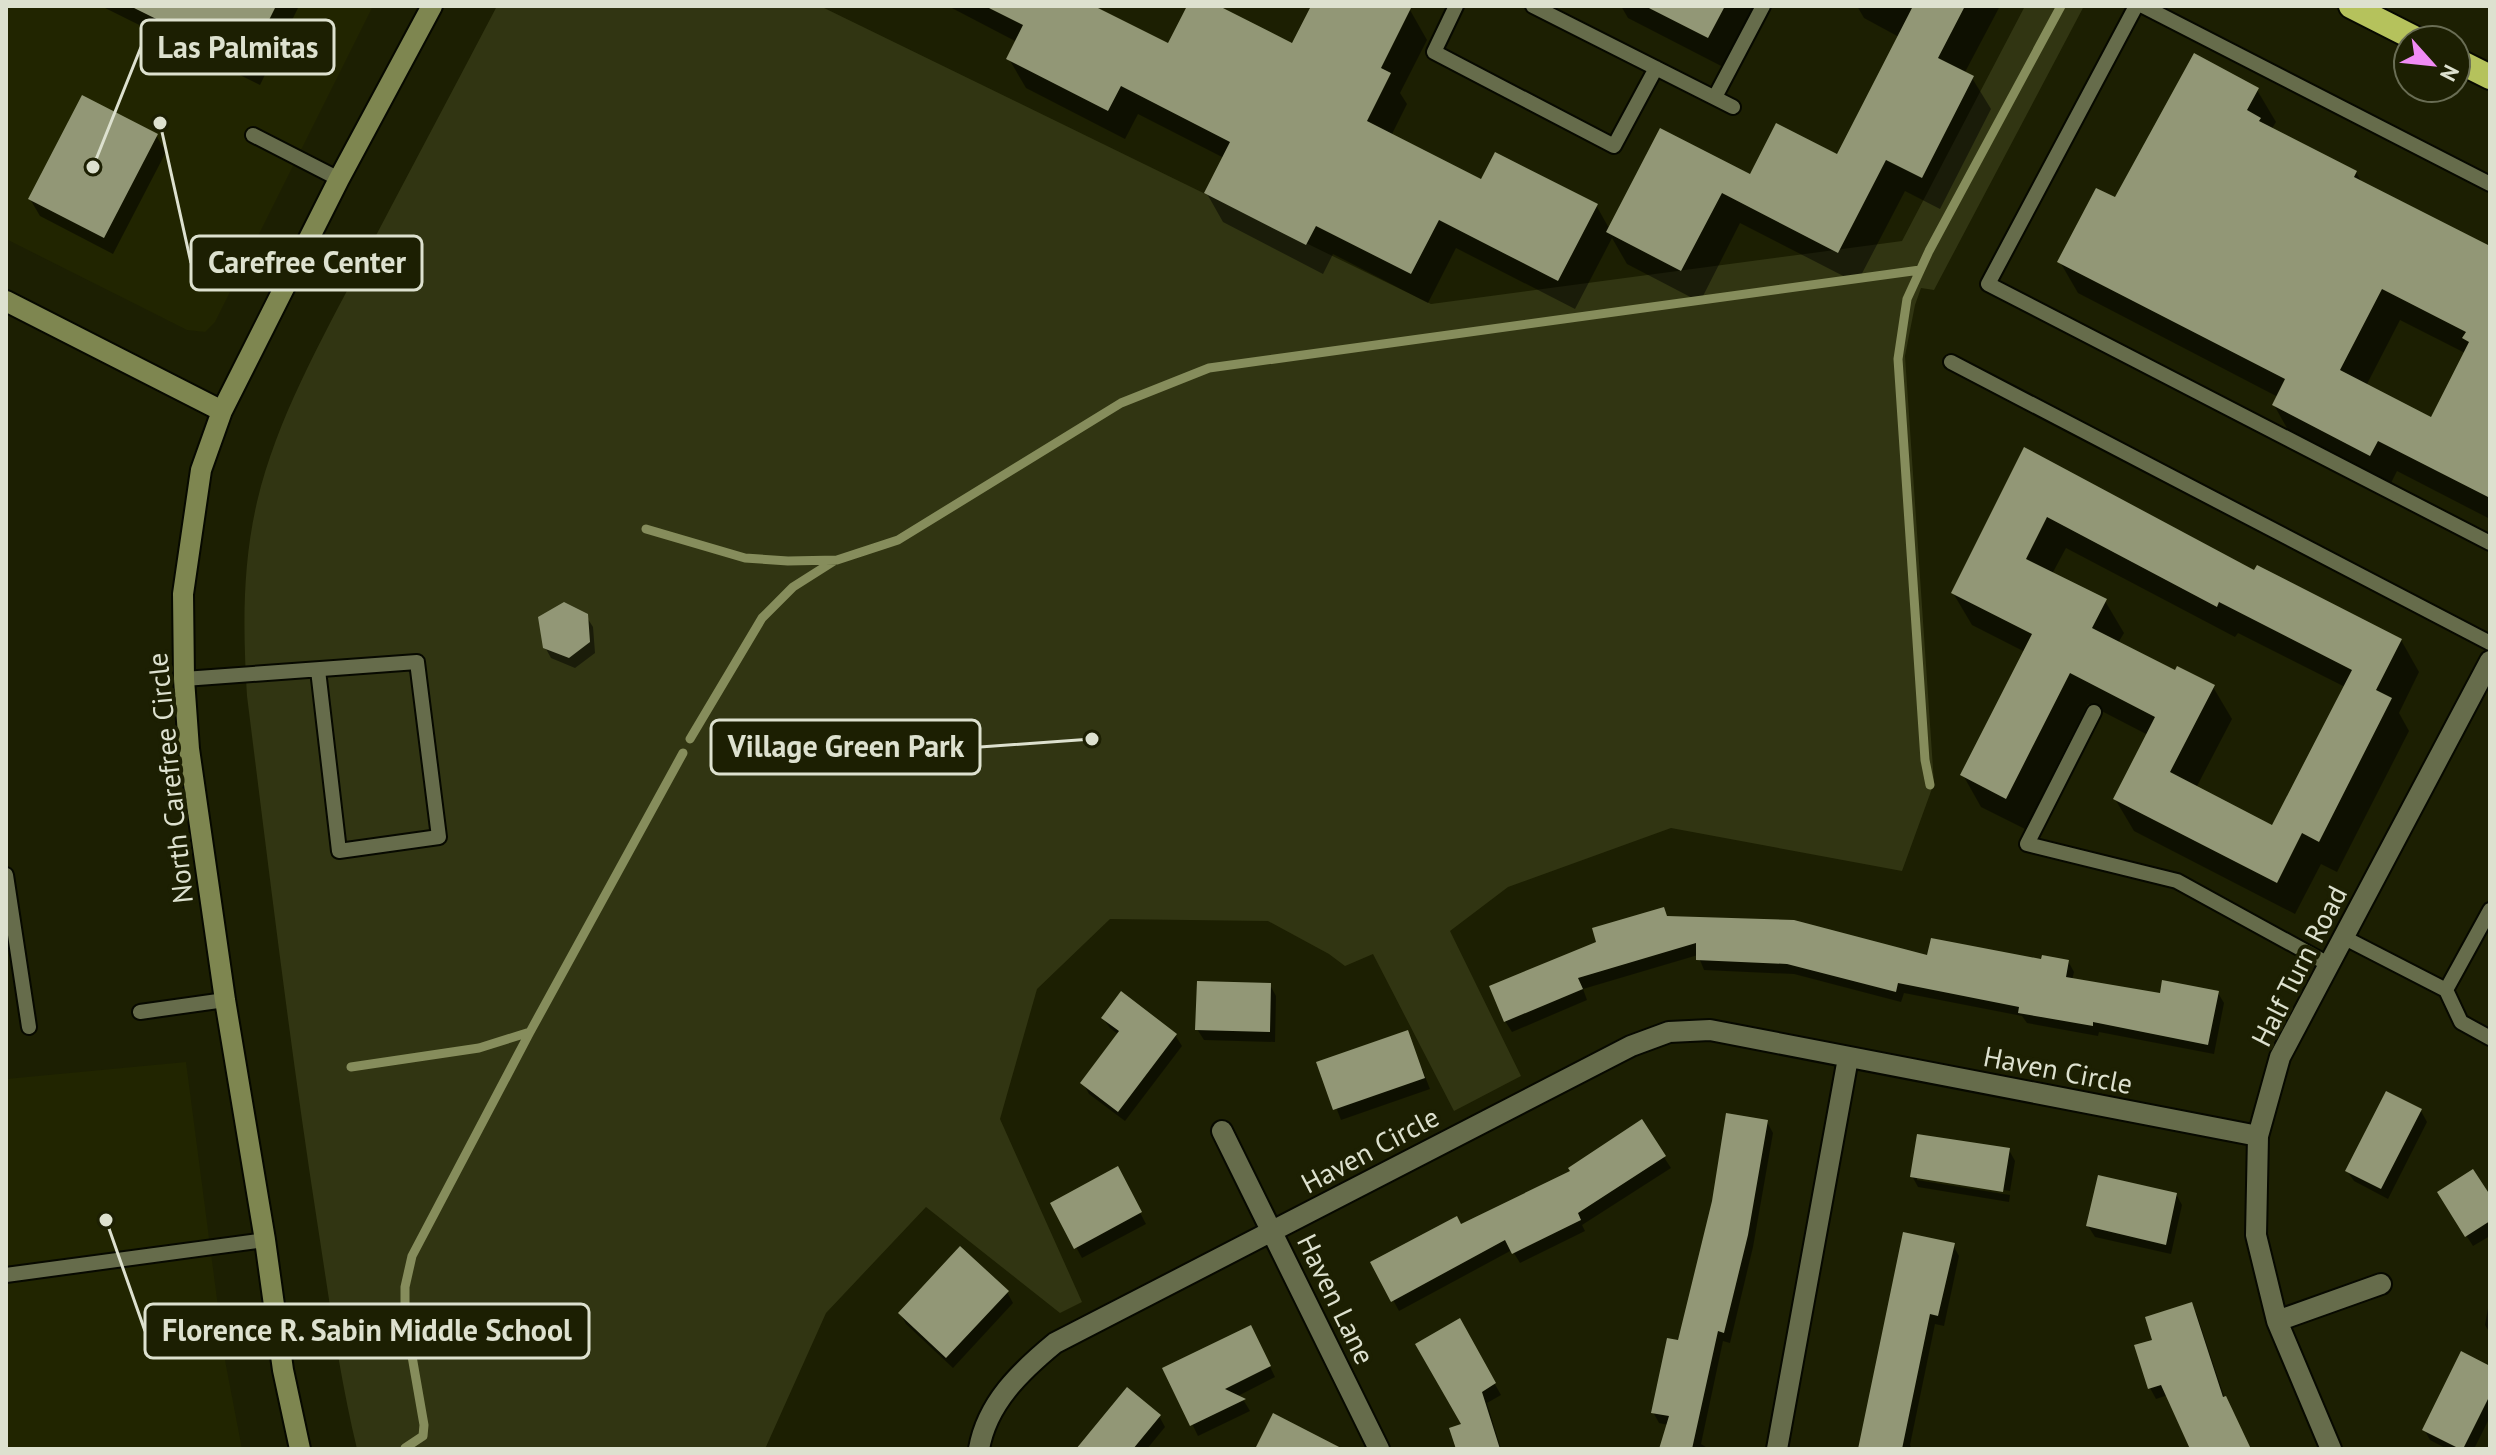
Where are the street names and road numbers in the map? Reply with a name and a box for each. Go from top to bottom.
street label: North Carefree Circle [138,651,201,905]
street label: Half Turn Road [2242,879,2355,1052]
street label: Haven Circle [1980,1037,2136,1102]
street label: Haven Circle [1294,1098,1445,1201]
street label: Haven Lane [1289,1228,1384,1370]

